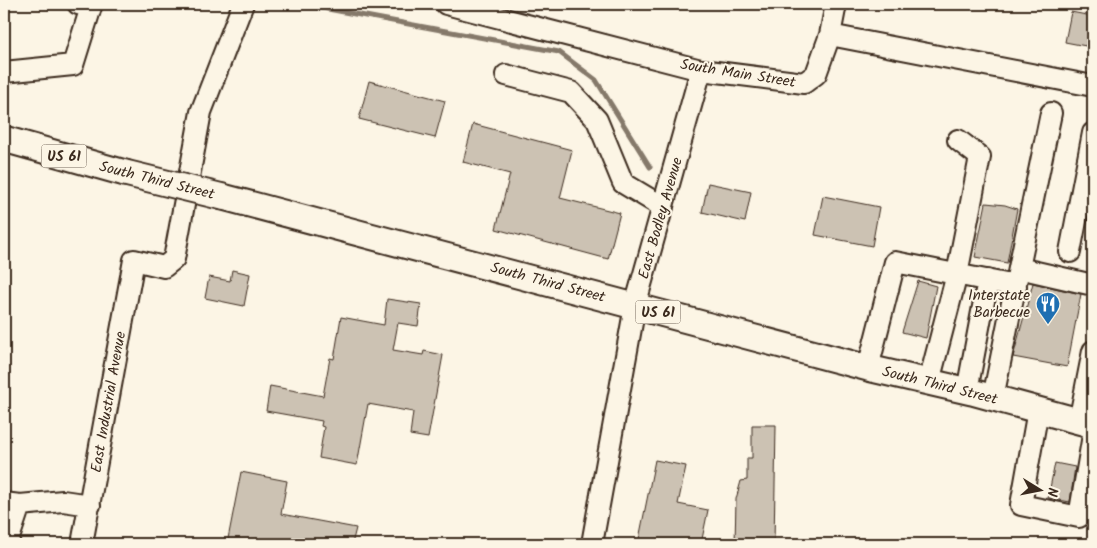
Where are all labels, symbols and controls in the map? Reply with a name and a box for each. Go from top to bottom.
street label: South Main Street [679,53,797,95]
road number: US 61 [42,144,86,168]
street label: East Bodley Avenue [632,154,690,282]
street label: South Third Street [97,155,217,207]
street label: South Third Street [488,256,608,310]
place label: Interstate Barbecue [968,284,1030,325]
restaurant icon: Interstate Barbecue [1035,291,1061,325]
road number: US 61 [636,300,680,324]
street label: East Industrial Avenue [85,329,133,475]
street label: South Third Street [880,360,1000,412]
north arrow [1014,466,1064,516]
text: N [1040,486,1063,499]

